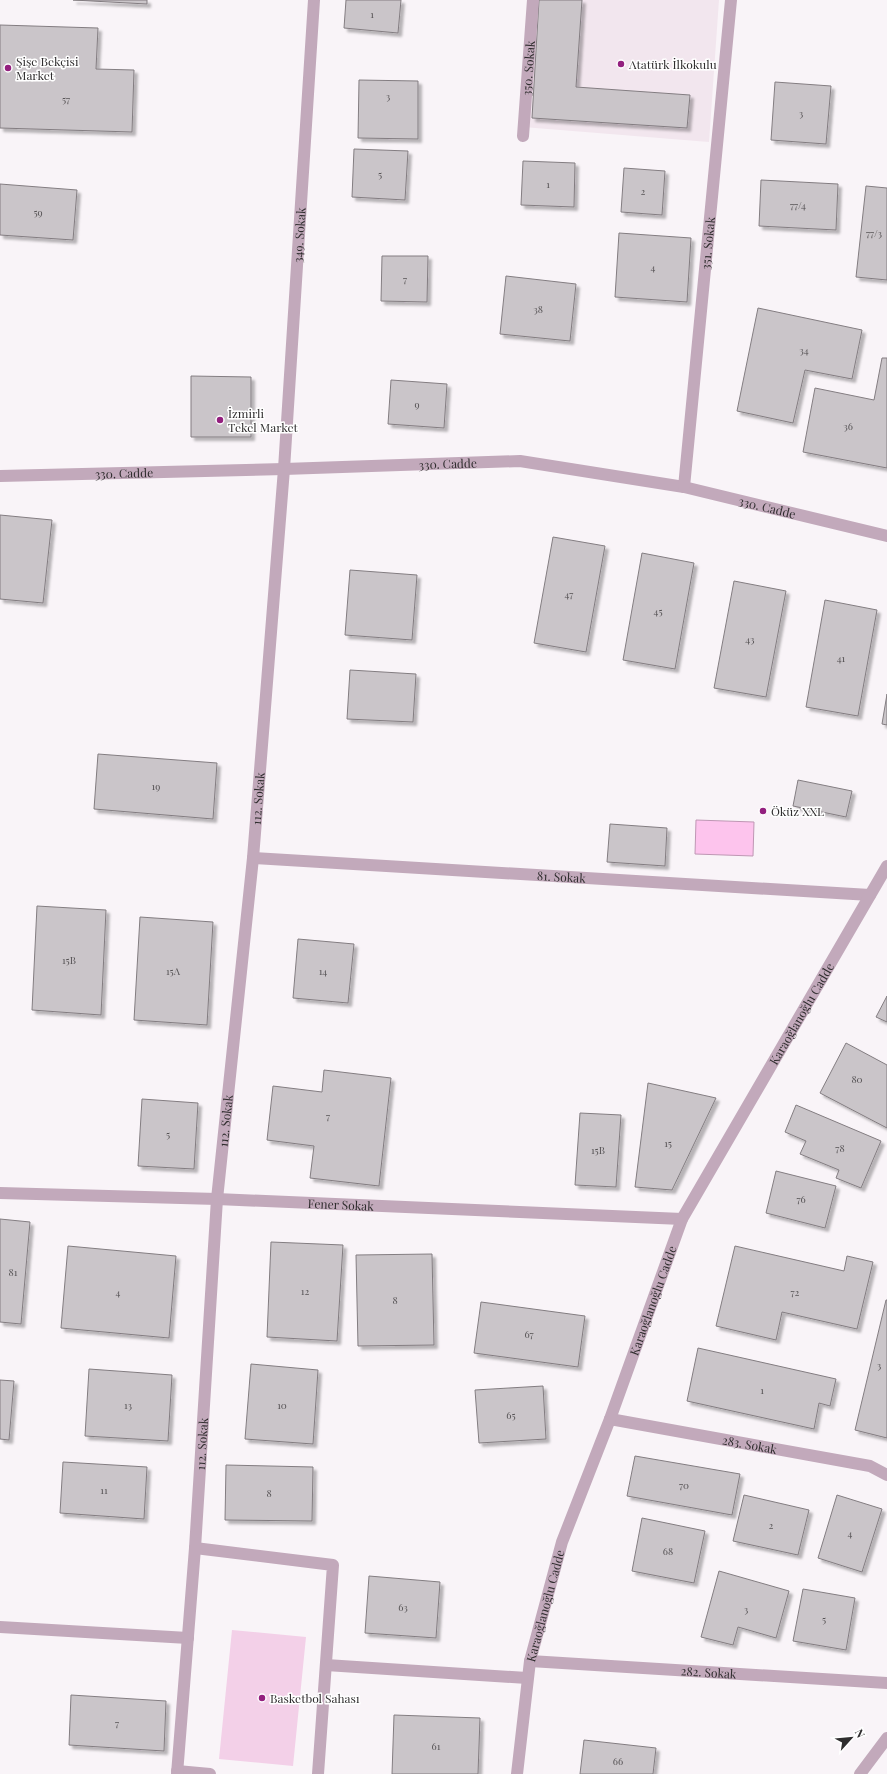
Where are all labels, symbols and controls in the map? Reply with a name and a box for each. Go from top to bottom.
house number: 1 [370,7,374,21]
street label: 350. Sokak [518,39,538,97]
place label: Şişe Bekçisi Market [16,53,79,83]
place label: Atatürk İlkokulu [628,56,717,72]
marker: Atatürk İlkokulu [616,59,626,69]
marker: Şişe Bekçisi Market [3,63,13,73]
house number: 3 [386,89,391,103]
house number: 57 [62,92,70,106]
house number: 3 [799,106,804,120]
house number: 5 [378,167,382,181]
house number: 1 [546,177,550,191]
house number: 2 [641,184,646,198]
house number: 77/4 [790,198,806,212]
house number: 59 [33,205,43,219]
street label: 349. Sokak [289,206,309,263]
street label: 351. Sokak [697,216,718,270]
house number: 77/3 [866,226,882,240]
house number: 4 [651,260,656,274]
house number: 7 [403,272,407,286]
house number: 38 [533,302,543,316]
house number: 34 [799,343,809,357]
house number: 9 [414,397,420,411]
place label: İzmirli Tekel Market [228,405,299,435]
marker: İzmirli Tekel Market [215,415,225,425]
house number: 36 [843,419,853,433]
street label: 330. Cadde [418,454,477,472]
street label: 330. Cadde [95,464,153,482]
street label: 330. Cadde [737,492,798,522]
house number: 47 [565,587,573,601]
house number: 45 [653,604,663,618]
house number: 43 [745,632,755,646]
house number: 41 [837,651,846,665]
street label: 112. Sokak [248,771,268,825]
house number: 19 [152,779,160,793]
place label: Öküz XXL [771,803,824,819]
marker: Öküz XXL [758,806,768,816]
street label: 81. Sokak [537,867,587,886]
house number: 15B [62,953,76,967]
street label: Karaoğlanoğlu Cadde [765,960,837,1068]
house number: 15A [166,964,181,978]
house number: 14 [319,964,327,978]
house number: 80 [851,1072,863,1086]
street label: 112. Sokak [215,1093,236,1148]
house number: 7 [326,1109,330,1123]
house number: 5 [166,1127,170,1141]
house number: 15 [664,1136,672,1150]
house number: 78 [835,1141,845,1155]
house number: 15B [591,1143,605,1157]
house number: 76 [796,1192,806,1206]
street label: Fener Sokak [307,1195,375,1214]
street label: Karaoğlanoğlu Cadde [626,1243,680,1357]
house number: 81 [9,1265,18,1279]
house number: 12 [301,1284,309,1298]
house number: 4 [116,1285,121,1299]
house number: 72 [791,1285,800,1299]
house number: 8 [392,1293,398,1307]
house number: 67 [524,1327,534,1341]
house number: 3 [877,1358,882,1372]
house number: 1 [760,1383,764,1397]
house number: 13 [124,1398,133,1412]
house number: 10 [277,1398,287,1412]
house number: 65 [506,1408,516,1422]
street label: 112. Sokak [192,1417,211,1471]
street label: 283. Sokak [721,1431,779,1457]
house number: 70 [679,1478,689,1492]
house number: 11 [100,1483,108,1497]
house number: 8 [266,1486,272,1500]
house number: 2 [769,1518,774,1532]
house number: 4 [848,1526,853,1540]
house number: 68 [663,1544,673,1558]
street label: Karaoğlanoğlu Cadde [522,1548,568,1663]
house number: 63 [398,1600,408,1614]
house number: 3 [744,1602,749,1616]
house number: 5 [822,1612,826,1626]
street label: 282. Sokak [680,1662,737,1682]
place label: Basketbol Sahası [270,1690,360,1706]
marker: Basketbol Sahası [257,1693,267,1703]
house number: 7 [115,1716,119,1730]
north arrow [831,1718,871,1758]
text: N [852,1726,869,1740]
house number: 61 [432,1739,441,1753]
house number: 66 [613,1754,623,1768]

